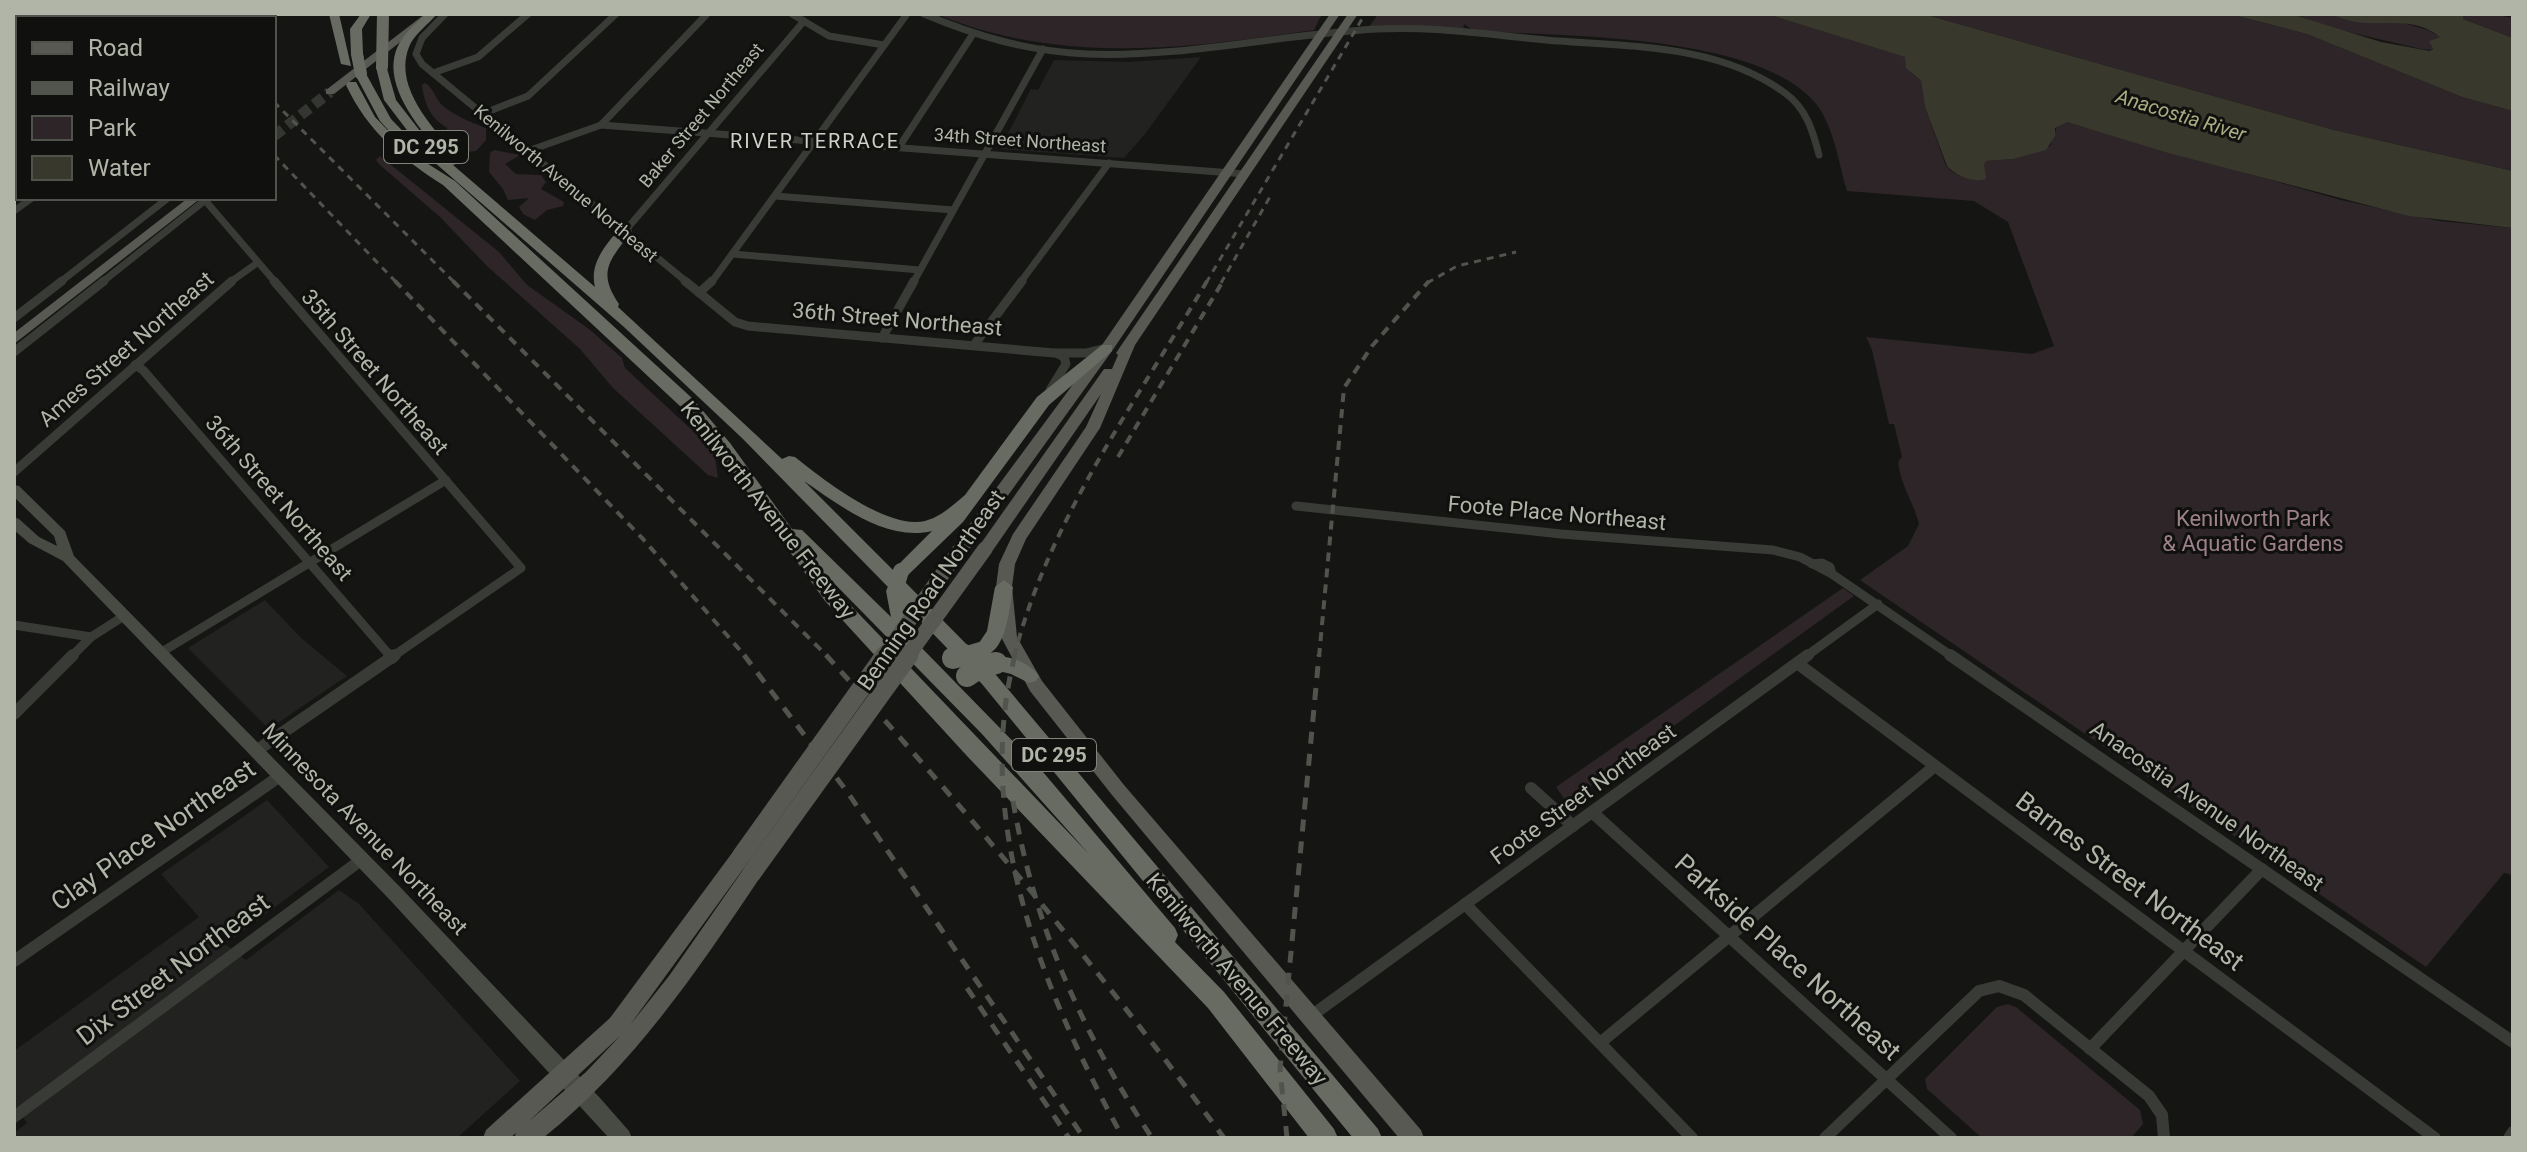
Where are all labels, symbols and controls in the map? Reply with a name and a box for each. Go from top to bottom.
legend [16,16,276,200]
text: Road [88,34,143,62]
street label: Baker Street Northeast [634,38,768,191]
text: Railway [88,74,170,102]
water label: Anacostia River [2112,84,2250,147]
street label: Kenilworth Avenue Northeast [470,100,662,266]
text: Park [88,114,137,142]
street label: 34th Street Northeast [933,124,1107,156]
district label: RIVER TERRACE [730,129,900,153]
road number: DC 295 [384,131,468,163]
text: Water [88,154,151,182]
street label: Ames Street Northeast [34,266,218,432]
street label: 35th Street Northeast [296,284,454,460]
street label: 36th Street Northeast [791,297,1003,341]
street label: Kenilworth Avenue Freeway [675,397,861,624]
street label: 36th Street Northeast [200,410,358,586]
street label: Benning Road Northeast [852,485,1010,695]
street label: Foote Place Northeast [1447,491,1667,535]
park label: Kenilworth Park & Aquatic Gardens [2162,506,2344,556]
street label: Anacostia Avenue Northeast [2086,716,2328,896]
street label: Minnesota Avenue Northeast [257,718,473,940]
street label: Foote Street Northeast [1486,718,1680,870]
road number: DC 295 [1012,739,1096,771]
street label: Clay Place Northeast [45,753,261,917]
street label: Barnes Street Northeast [2010,785,2250,977]
street label: Parkside Place Northeast [1669,848,1907,1066]
street label: Kenilworth Avenue Freeway [1141,868,1333,1090]
street label: Dix Street Northeast [71,887,275,1051]

